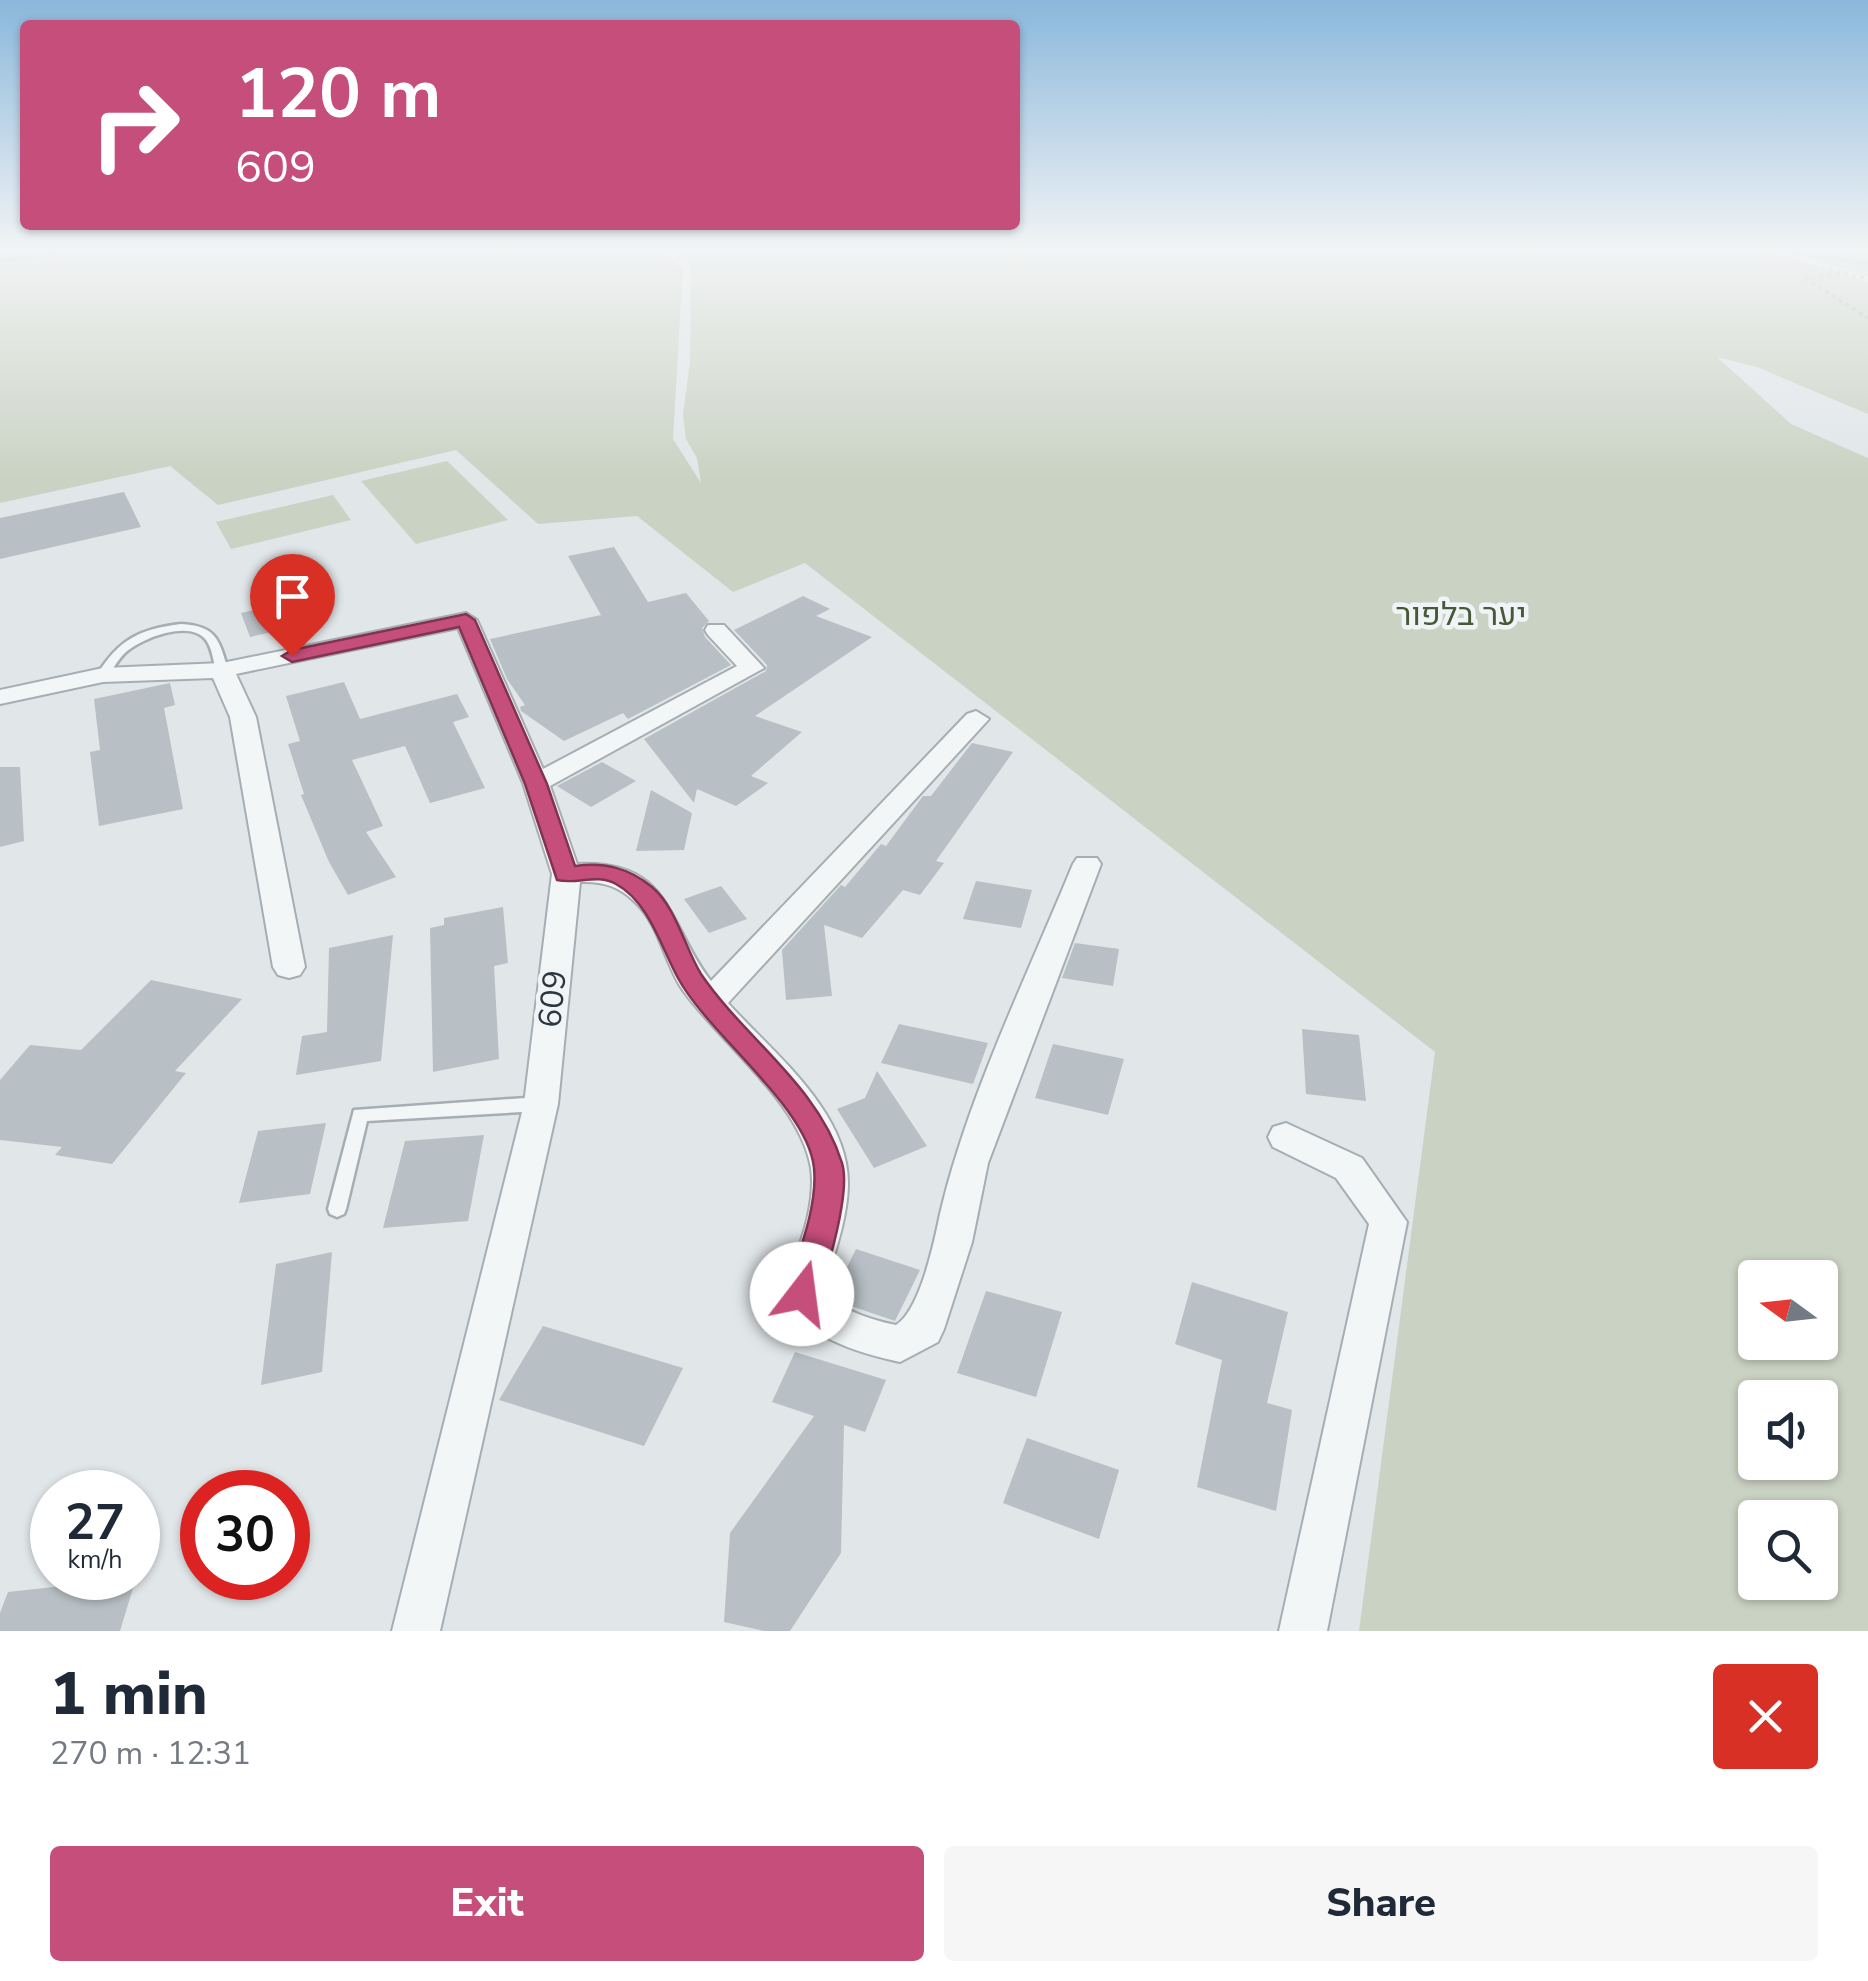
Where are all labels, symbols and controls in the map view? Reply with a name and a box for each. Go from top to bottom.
text: 120 m [235,46,441,142]
icon: right [70,60,200,190]
text: 609 [235,137,316,198]
pin [250,554,335,657]
icon: arrive [265,569,320,624]
park label: יער בלפור [1396,593,1526,636]
street label: 609 [528,968,577,1030]
position arrow [750,1242,854,1346]
north arrow [1738,1260,1838,1360]
map controls [1738,1260,1838,1600]
button: sound [1738,1380,1838,1480]
speed limit sign: 30 [180,1470,310,1600]
text: 27 [65,1488,125,1557]
button: search [1738,1500,1838,1600]
text: km/h [67,1543,123,1577]
text: 1 min [50,1653,208,1735]
button: close [1713,1664,1818,1769]
text: 270 m · 12:31 [50,1732,251,1775]
button: Exit [50,1846,924,1961]
button: Share [944,1846,1818,1961]

